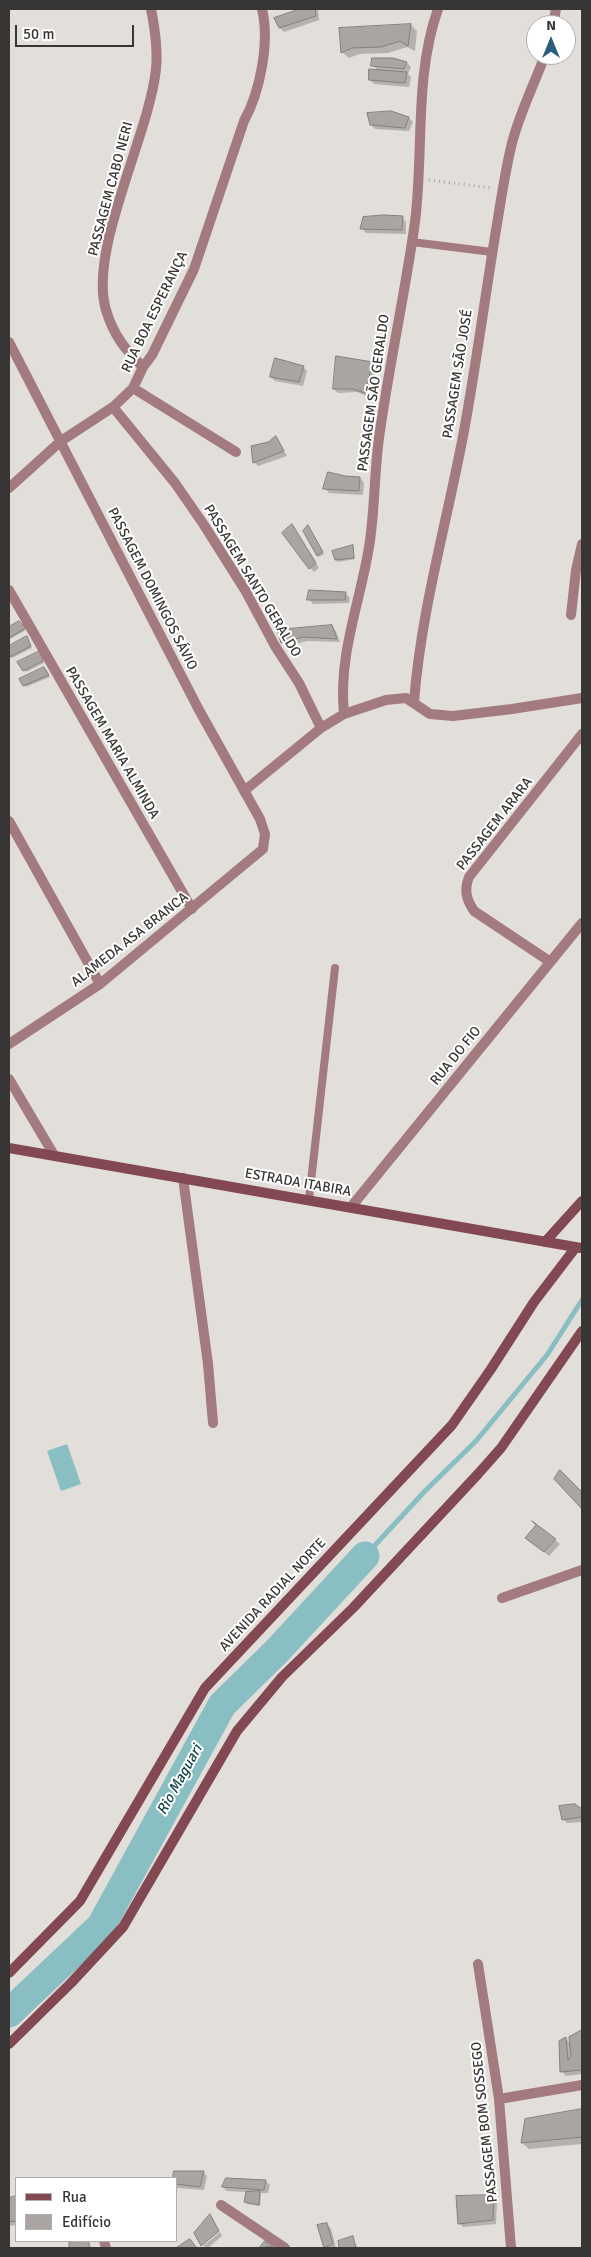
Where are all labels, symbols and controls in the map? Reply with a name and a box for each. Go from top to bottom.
scale bar [18,15,136,47]
north arrow [526,15,576,65]
text: N [546,17,556,34]
text: 50 m [23,25,54,43]
street label: PASSAGEM CABO NERI [85,120,137,258]
street label: RUA BOA ESPERANÇA [118,249,192,375]
street label: PASSAGEM SÃO JOSÉ [440,308,476,440]
street label: PASSAGEM SÃO GERALDO [355,313,393,473]
street label: PASSAGEM SANTO GERALDO [200,502,304,660]
street label: PASSAGEM DOMINGOS SÁVIO [104,505,200,673]
street label: PASSAGEM MARIA ALMINDA [61,664,163,822]
street label: PASSAGEM ARARA [453,774,537,874]
street label: ALAMEDA ASA BRANCA [68,889,192,991]
street label: RUA DO FIO [427,1023,485,1089]
street label: ESTRADA ITABIRA [243,1165,353,1201]
street label: AVENIDA RADIAL NORTE [216,1535,330,1655]
water label: Rio Maguari [153,1742,207,1818]
street label: PASSAGEM BOM SOSSEGO [468,2041,502,2203]
legend [15,2177,178,2242]
text: Rua [62,2188,87,2206]
text: Edifício [62,2213,111,2231]

